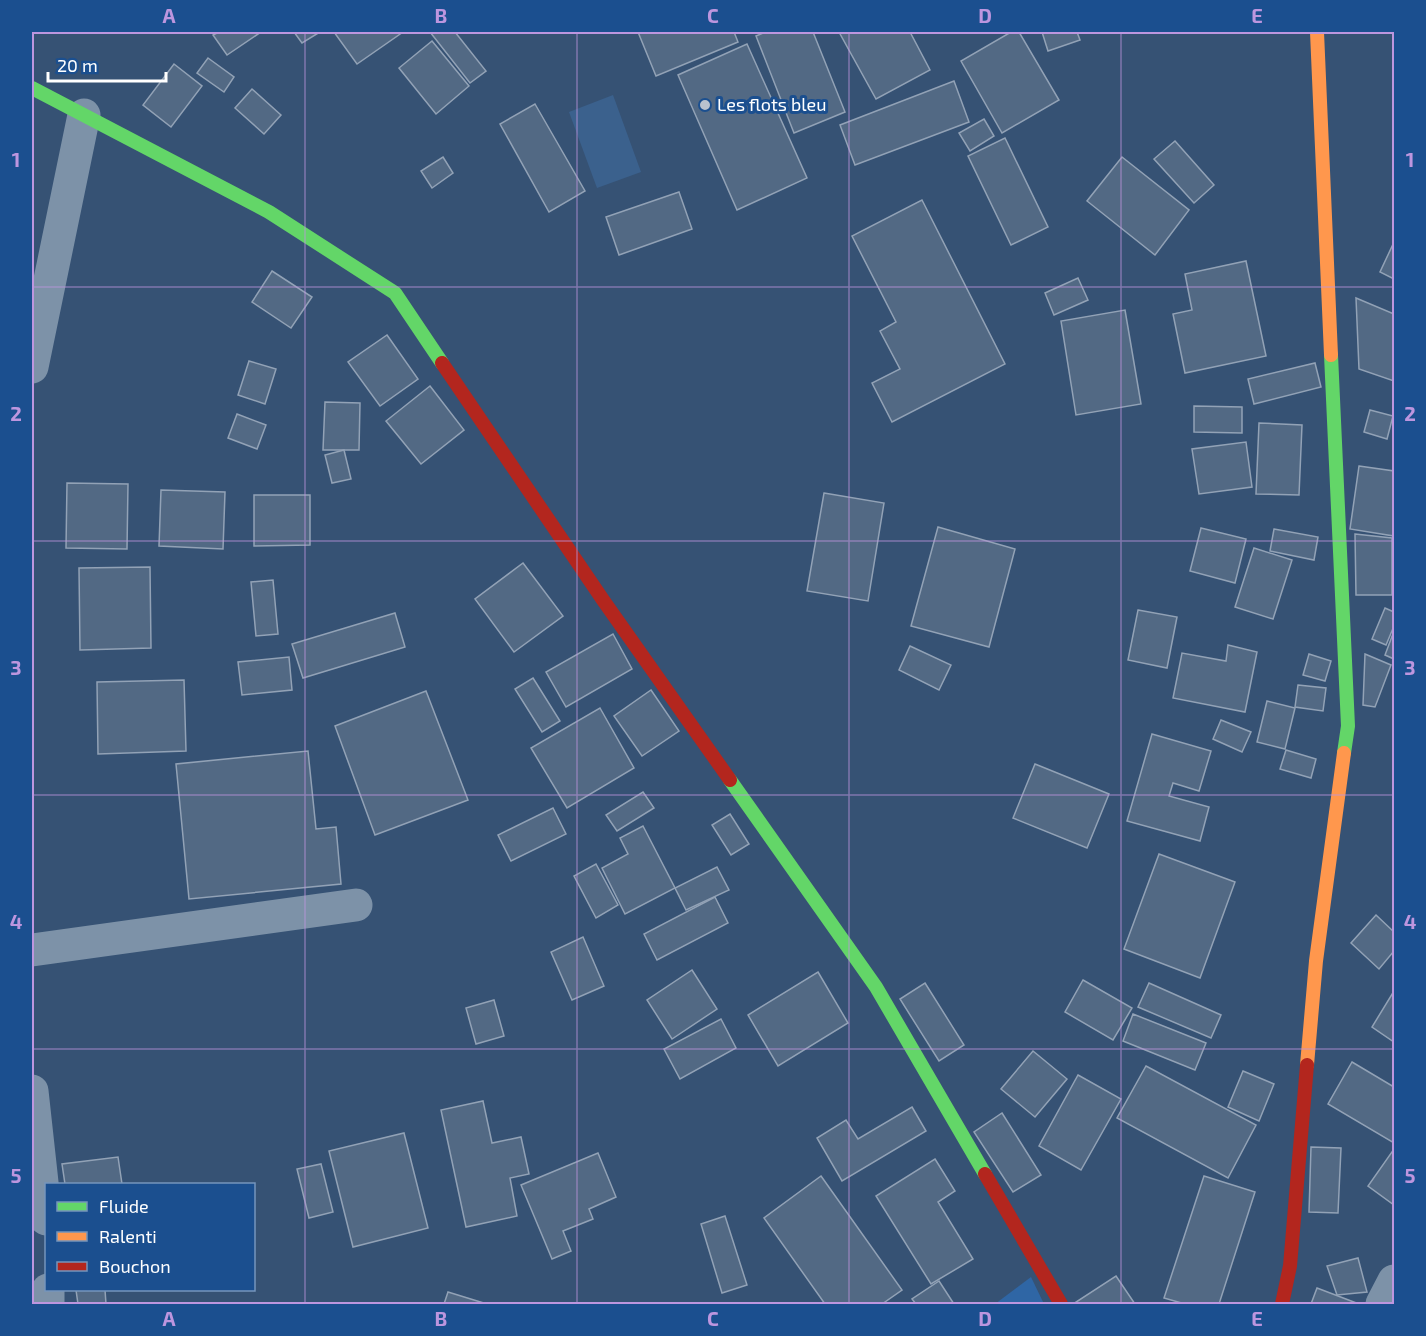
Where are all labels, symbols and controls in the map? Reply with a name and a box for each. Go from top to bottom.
text: A [162,3,176,27]
text: B [435,3,447,27]
text: C [707,3,719,27]
text: D [978,3,992,27]
text: E [1251,3,1263,27]
scale bar [48,45,166,83]
text: 20 m [57,54,98,76]
place label: Les flots bleu [717,93,827,115]
marker: Les flots bleu [698,98,712,112]
text: 1 [12,147,20,171]
text: 1 [1406,147,1414,171]
text: 2 [10,401,22,425]
text: 2 [1404,401,1416,425]
text: 3 [10,655,22,679]
text: 3 [1404,655,1416,679]
text: 4 [10,909,23,933]
text: 4 [1404,909,1417,933]
text: 5 [10,1163,22,1187]
text: 5 [1404,1163,1416,1187]
legend [45,1183,255,1291]
text: Fluide [99,1195,149,1217]
text: Ralenti [99,1225,157,1247]
text: Bouchon [99,1255,171,1277]
text: A [162,1306,176,1330]
text: B [435,1306,447,1330]
text: C [707,1306,719,1330]
text: D [978,1306,992,1330]
text: E [1251,1306,1263,1330]

